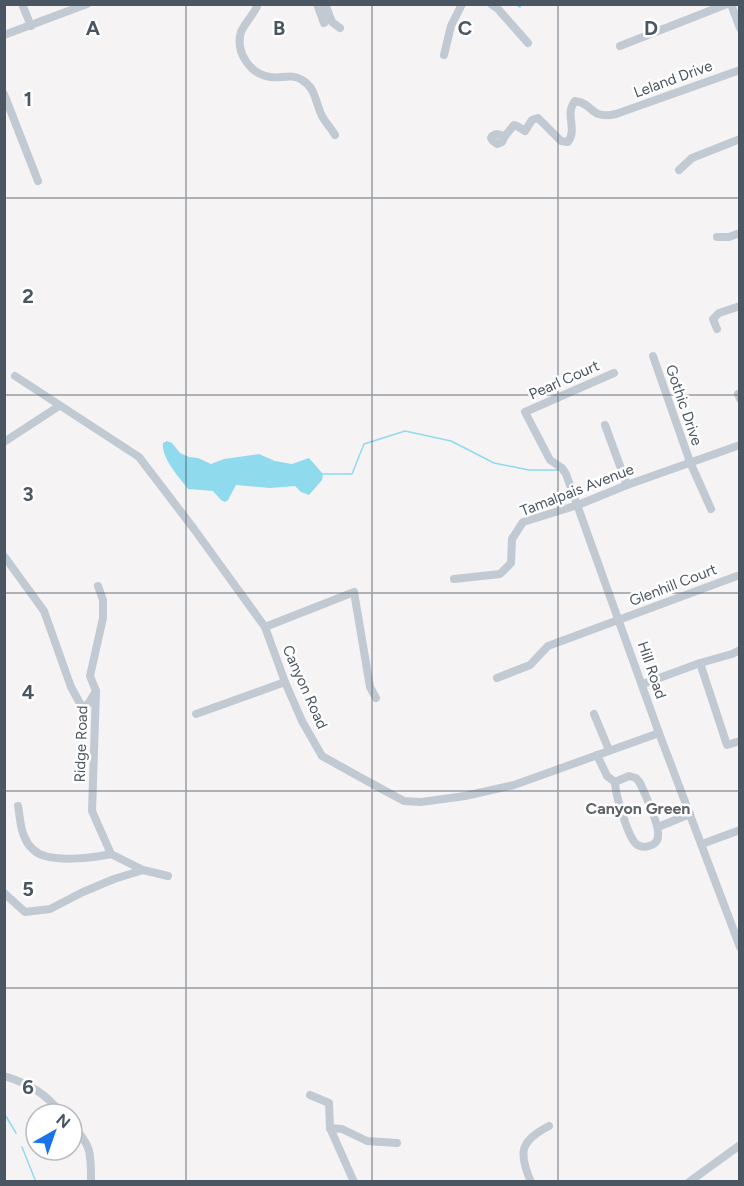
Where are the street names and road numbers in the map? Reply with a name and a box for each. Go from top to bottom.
street label: Leland Drive [631,56,715,102]
street label: Pearl Court [526,356,602,403]
street label: Gothic Drive [662,362,706,448]
street label: Tamalpais Avenue [518,460,636,520]
street label: Glenhill Court [627,560,719,610]
street label: Hill Road [634,639,670,701]
street label: Canyon Road [279,642,331,732]
street label: Ridge Road [71,705,91,783]

